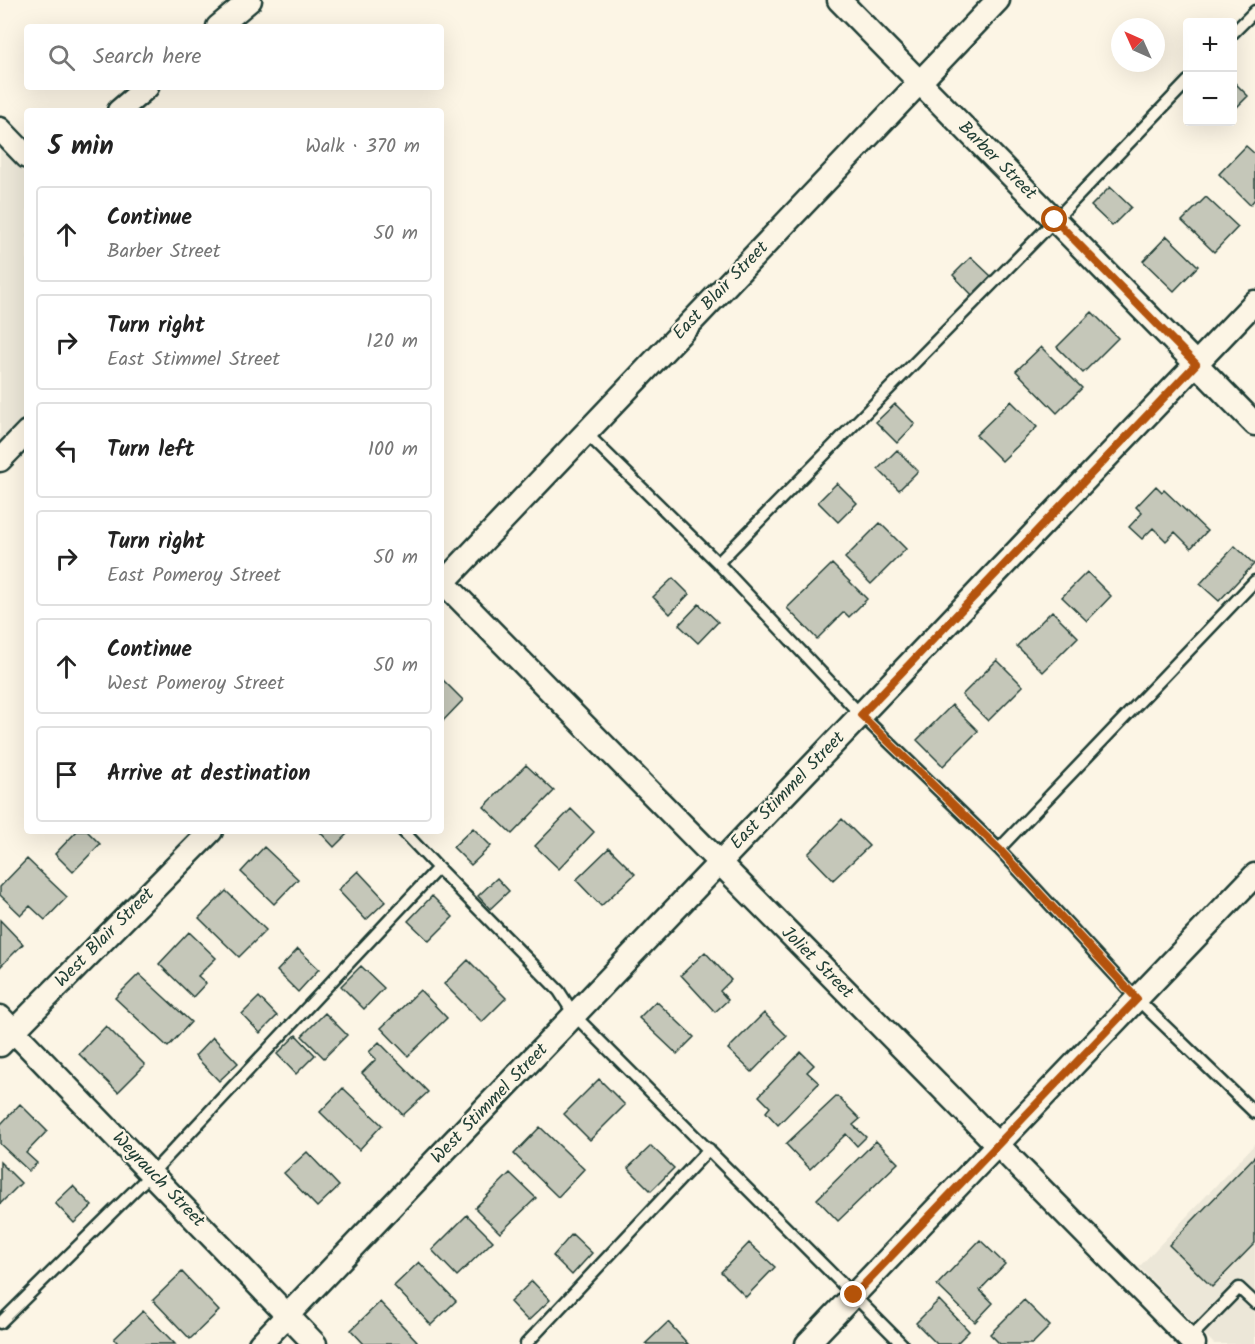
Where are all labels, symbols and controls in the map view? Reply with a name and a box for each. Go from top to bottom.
north arrow [1111,18,1165,72]
map controls [1183,18,1237,126]
button: + [1183,18,1237,72]
search box [24,24,444,90]
text: Search here [93,40,201,75]
icon: search [45,41,78,74]
button: − [1183,72,1237,126]
street label: Barber Street [951,115,1044,208]
text: 5 min [48,126,114,168]
text: Walk · 370 m [305,131,420,163]
text: Continue [107,201,192,236]
route start [1041,206,1067,232]
icon: ahead [50,218,83,251]
text: 50 m [373,218,418,250]
street label: East Blair Street [666,234,777,347]
text: Barber Street [107,236,221,268]
text: Turn right [107,309,205,344]
icon: right [50,326,83,359]
text: 120 m [366,326,418,358]
text: East Stimmel Street [107,344,280,376]
text: Turn left [107,433,194,468]
icon: left [50,434,83,467]
text: 100 m [368,434,418,466]
text: Turn right [107,525,205,560]
icon: right [50,542,83,575]
text: 50 m [373,542,418,574]
text: East Pomeroy Street [107,560,281,592]
text: Continue [107,633,192,668]
icon: ahead [50,650,83,683]
text: 50 m [373,650,418,682]
text: West Pomeroy Street [107,668,285,700]
street label: East Stimmel Street [724,724,853,857]
text: Arrive at destination [107,757,310,792]
icon: arrive [50,758,83,791]
street label: West Blair Street [48,881,162,995]
street label: Joliet Street [774,920,861,1007]
street label: West Stimmel Street [424,1036,556,1171]
street label: Weyrauch Street [104,1125,212,1235]
route end [840,1281,866,1307]

